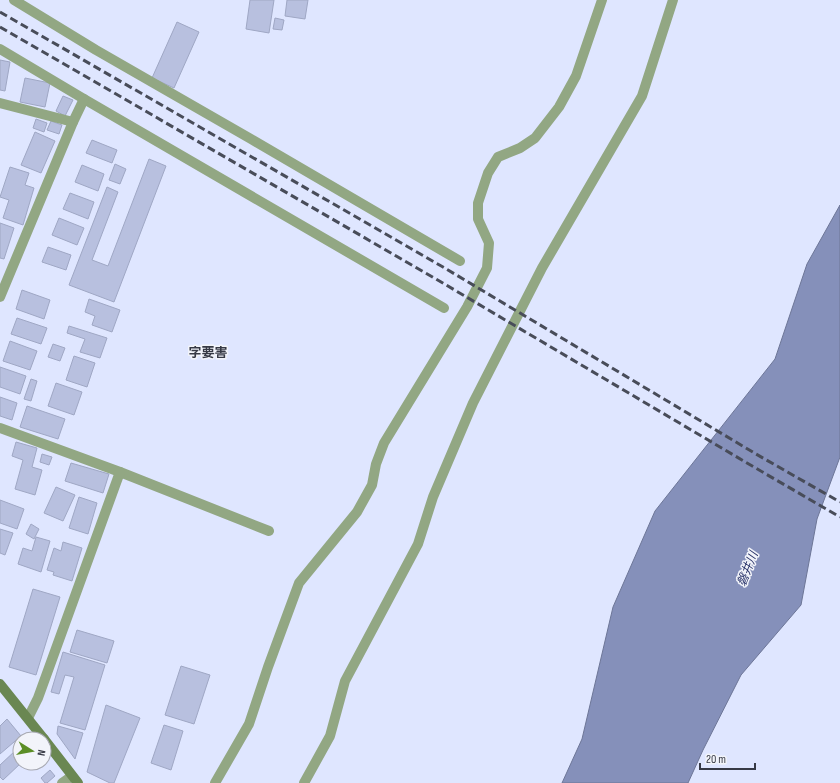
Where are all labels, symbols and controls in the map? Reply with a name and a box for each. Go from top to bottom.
district label: 字要害 [188,345,228,361]
water label: 磐井川 [735,548,762,588]
north arrow [12,731,52,771]
scale bar [700,745,755,771]
text: N [34,749,48,757]
text: 20 m [706,752,726,767]

